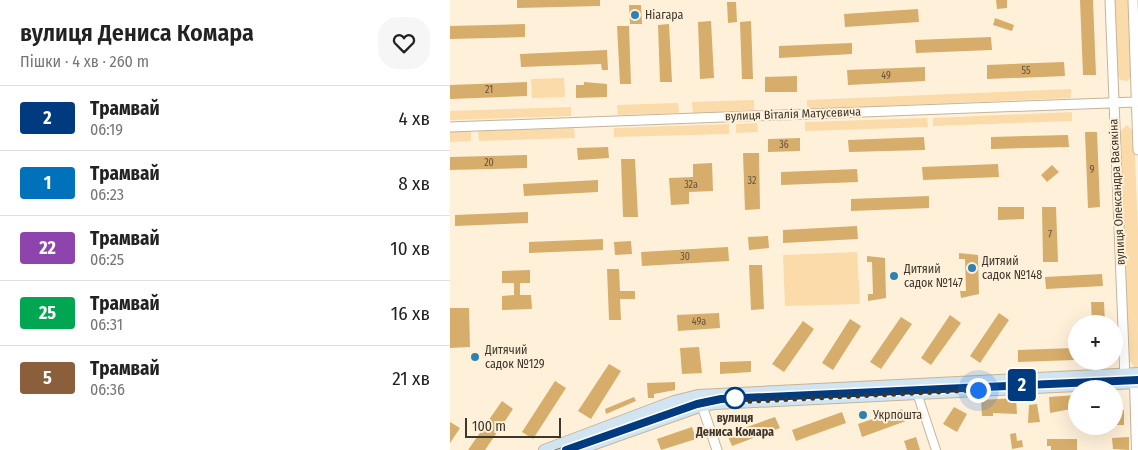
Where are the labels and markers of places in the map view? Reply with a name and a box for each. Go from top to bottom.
place label: Ніагара [645,8,684,22]
marker: Ніагара [629,9,641,21]
place label: Дитяий садок №148 [981,254,1042,282]
place label: Дитяий садок №147 [903,262,963,290]
marker: Дитяий садок №148 [966,262,978,274]
marker: Дитяий садок №147 [888,270,900,282]
place label: Дитячий садок №129 [484,343,545,371]
marker: Дитячий садок №129 [469,351,481,363]
marker: вулиця Дениса Комара [724,387,746,409]
place label: Укрпошта [872,408,922,422]
marker: Укрпошта [857,409,869,421]
place label: вулиця Дениса Комара [695,411,774,439]

